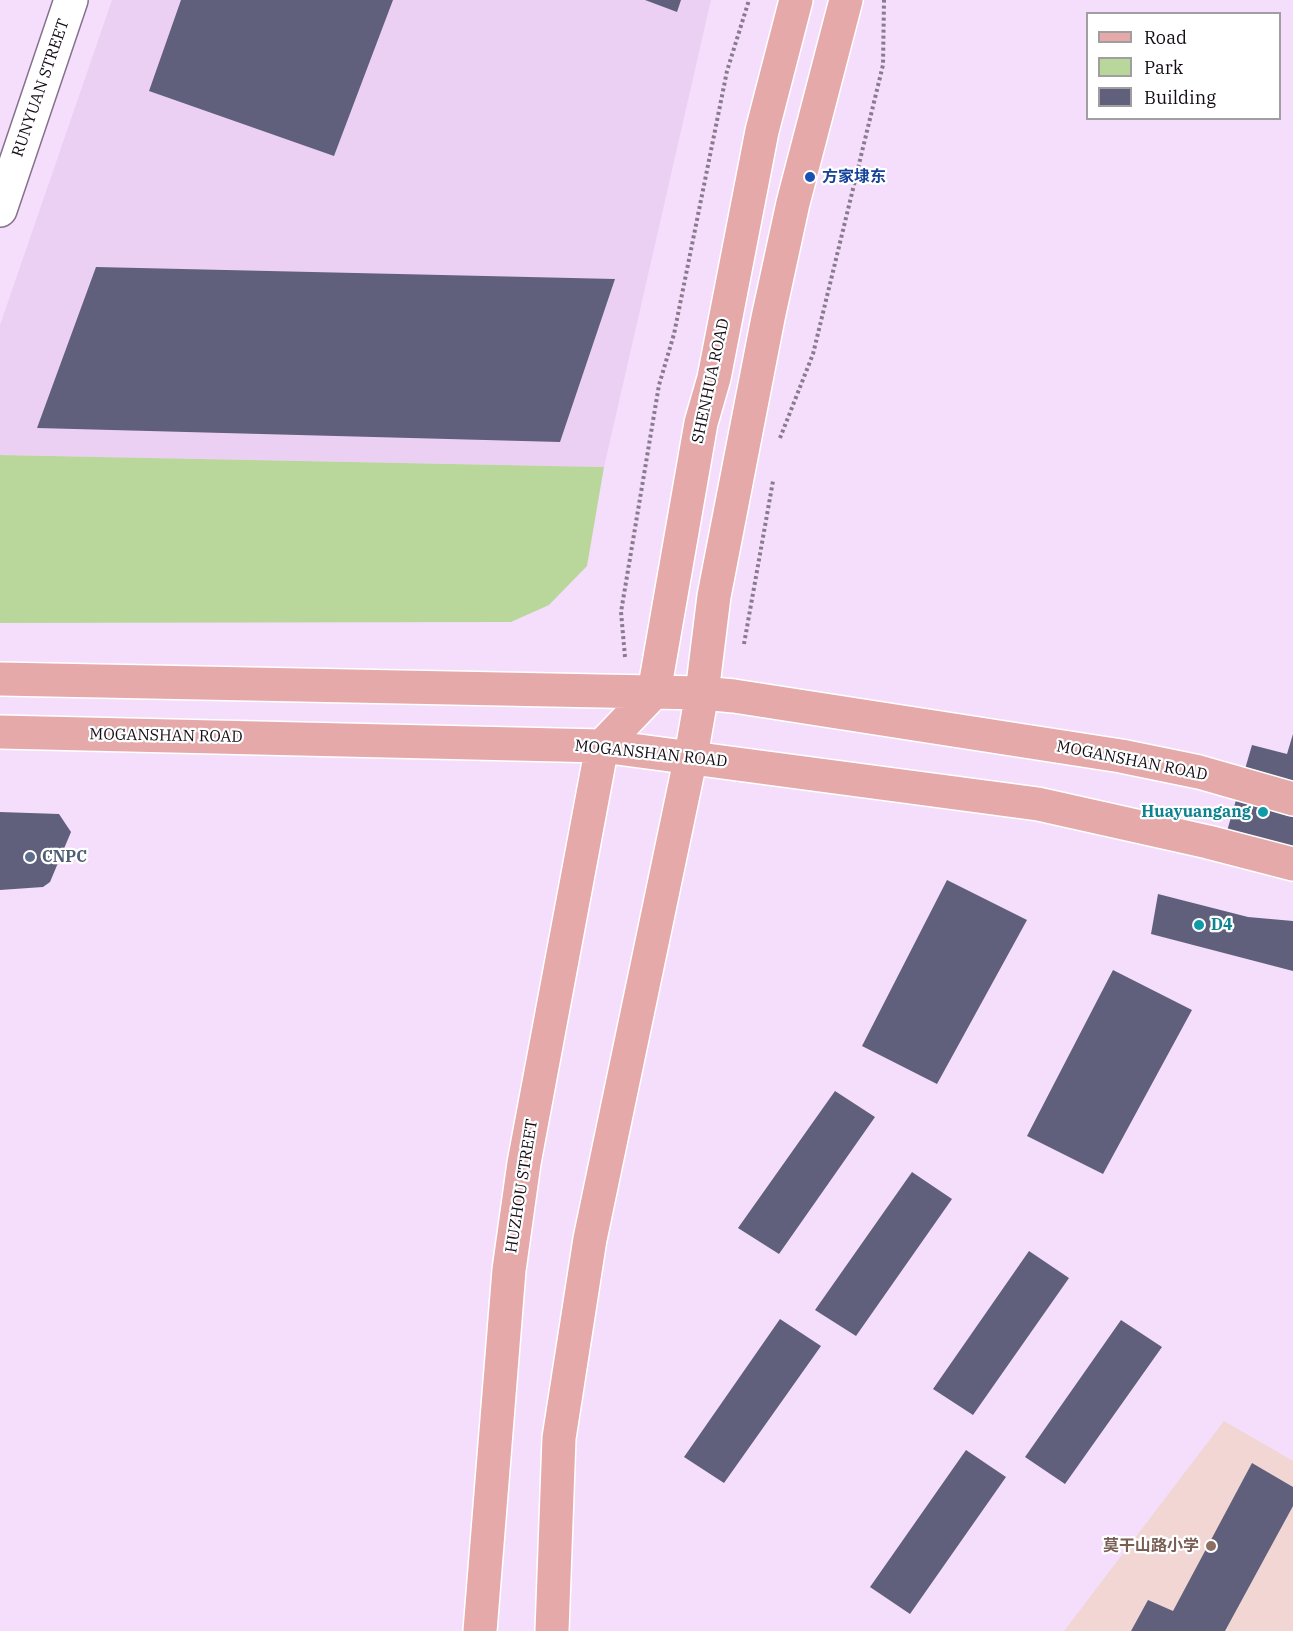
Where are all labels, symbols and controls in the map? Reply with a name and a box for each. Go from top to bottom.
legend [1086,12,1281,120]
street label: RUNYUAN STREET [8,16,74,160]
text: Road [1144,26,1187,49]
text: Park [1144,56,1183,79]
text: Building [1144,86,1216,109]
place label: 方家埭东 [822,167,886,187]
marker: 方家埭东 [803,170,817,184]
street label: SHENHUA ROAD [688,317,734,445]
street label: MOGANSHAN ROAD [89,725,243,747]
street label: MOGANSHAN ROAD [574,736,728,772]
street label: MOGANSHAN ROAD [1055,737,1209,785]
place label: Huayuangang [1141,802,1251,822]
marker: Huayuangang [1256,805,1270,819]
place label: CNPC [42,847,87,867]
marker: CNPC [23,850,37,864]
place label: D4 [1211,915,1233,935]
marker: D4 [1192,918,1206,932]
street label: HUZHOU STREET [502,1118,542,1254]
place label: 莫干山路小学 [1103,1536,1199,1556]
marker: 莫干山路小学 [1204,1539,1218,1553]

